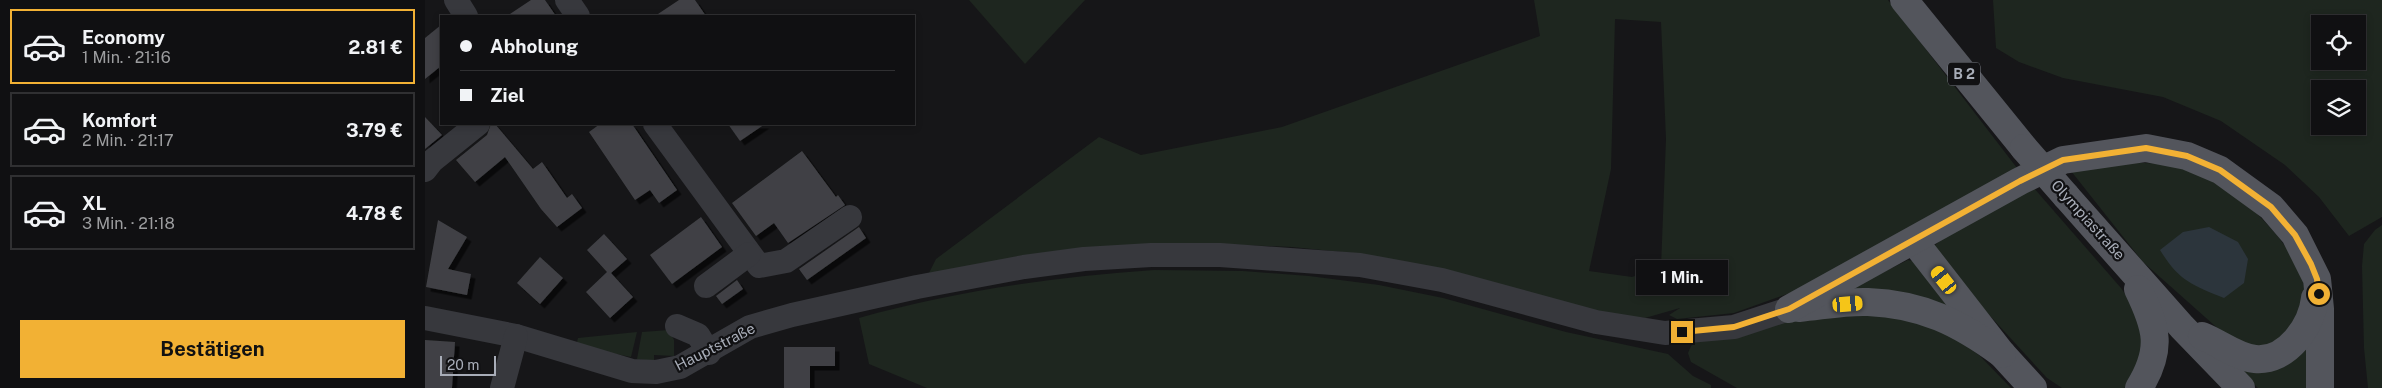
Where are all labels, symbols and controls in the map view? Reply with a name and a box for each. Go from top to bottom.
map controls [2311,15,2366,135]
button: locate [2311,15,2366,70]
icon: car [22,24,67,69]
text: Economy [82,26,165,48]
text: Abholung [490,35,578,57]
text: 2.81 € [348,36,403,58]
text: 1 Min. · 21:16 [82,48,171,67]
road number: B 2 [1948,62,1980,86]
button: layers [2311,80,2366,135]
text: Ziel [490,84,525,106]
icon: car [22,107,67,152]
text: Komfort [82,109,157,131]
text: 3.79 € [346,119,403,141]
text: 2 Min. · 21:17 [82,131,174,150]
street label: Olympiastraße [2048,176,2129,263]
icon: car [22,190,67,235]
text: XL [82,192,107,214]
text: 4.78 € [346,202,403,224]
text: 3 Min. · 21:18 [82,214,175,233]
callout: 1 Min. [1636,260,1728,294]
car [1928,264,1959,296]
text: 1 Min. [1660,268,1704,287]
route start [2308,283,2330,305]
car [1832,295,1863,313]
street label: Hauptstraße [672,319,758,374]
button: Bestätigen [20,320,405,378]
route end [1671,321,1693,343]
scale bar [440,353,496,376]
text: 20 m [447,357,479,373]

